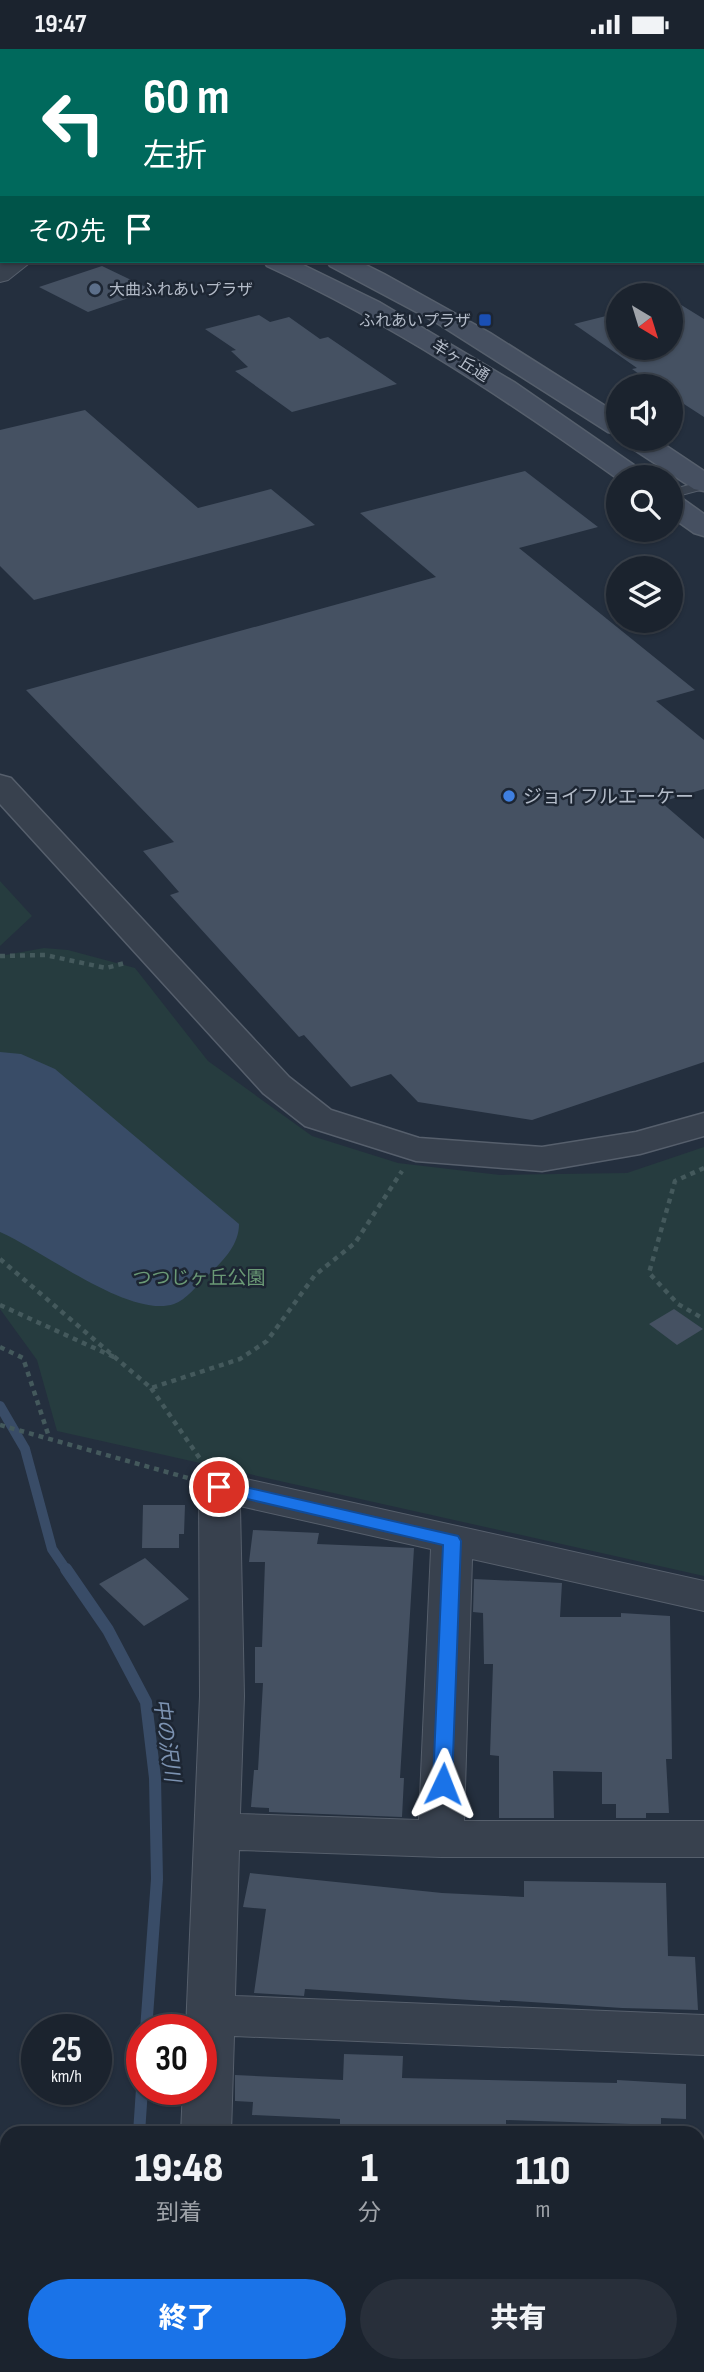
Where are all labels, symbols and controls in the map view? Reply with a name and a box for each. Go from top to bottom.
text: 19:47 [35,9,86,40]
text: 60 m [143,69,230,128]
icon: left [28,77,119,168]
text: 左折 [143,137,207,176]
icon: arrive [120,210,158,248]
text: その先 [28,217,106,248]
marker: 大曲ふれあいプラザ [87,281,103,297]
place label: 大曲ふれあいプラザ [109,281,253,300]
north arrow [606,283,682,361]
map controls [606,283,683,633]
place label: ふれあいプラザ [359,312,471,331]
marker: ふれあいプラザ [477,312,493,328]
street label: 羊ヶ丘通 [428,336,492,386]
button: sound [606,374,683,451]
button: search [606,465,683,542]
button: layers [606,556,683,633]
place label: ジョイフルエーケー [523,786,694,809]
marker: ジョイフルエーケー [501,788,517,804]
park label: つつじヶ丘公園 [132,1267,266,1290]
pin [189,1457,249,1517]
icon: arrive [200,1468,238,1506]
water label: 中の沢川 [148,1697,185,1785]
position arrow [406,1747,480,1821]
speed limit sign: 30 [126,2014,217,2105]
text: 25 [51,2029,82,2072]
text: km/h [51,2066,82,2087]
text: 19:48 [135,2143,223,2194]
text: 1 [361,2143,378,2194]
text: 110 [515,2146,570,2197]
text: m [536,2196,550,2224]
text: 到着 [156,2199,202,2227]
text: 分 [358,2199,381,2227]
button: 終了 [28,2279,346,2359]
button: 共有 [360,2279,677,2359]

